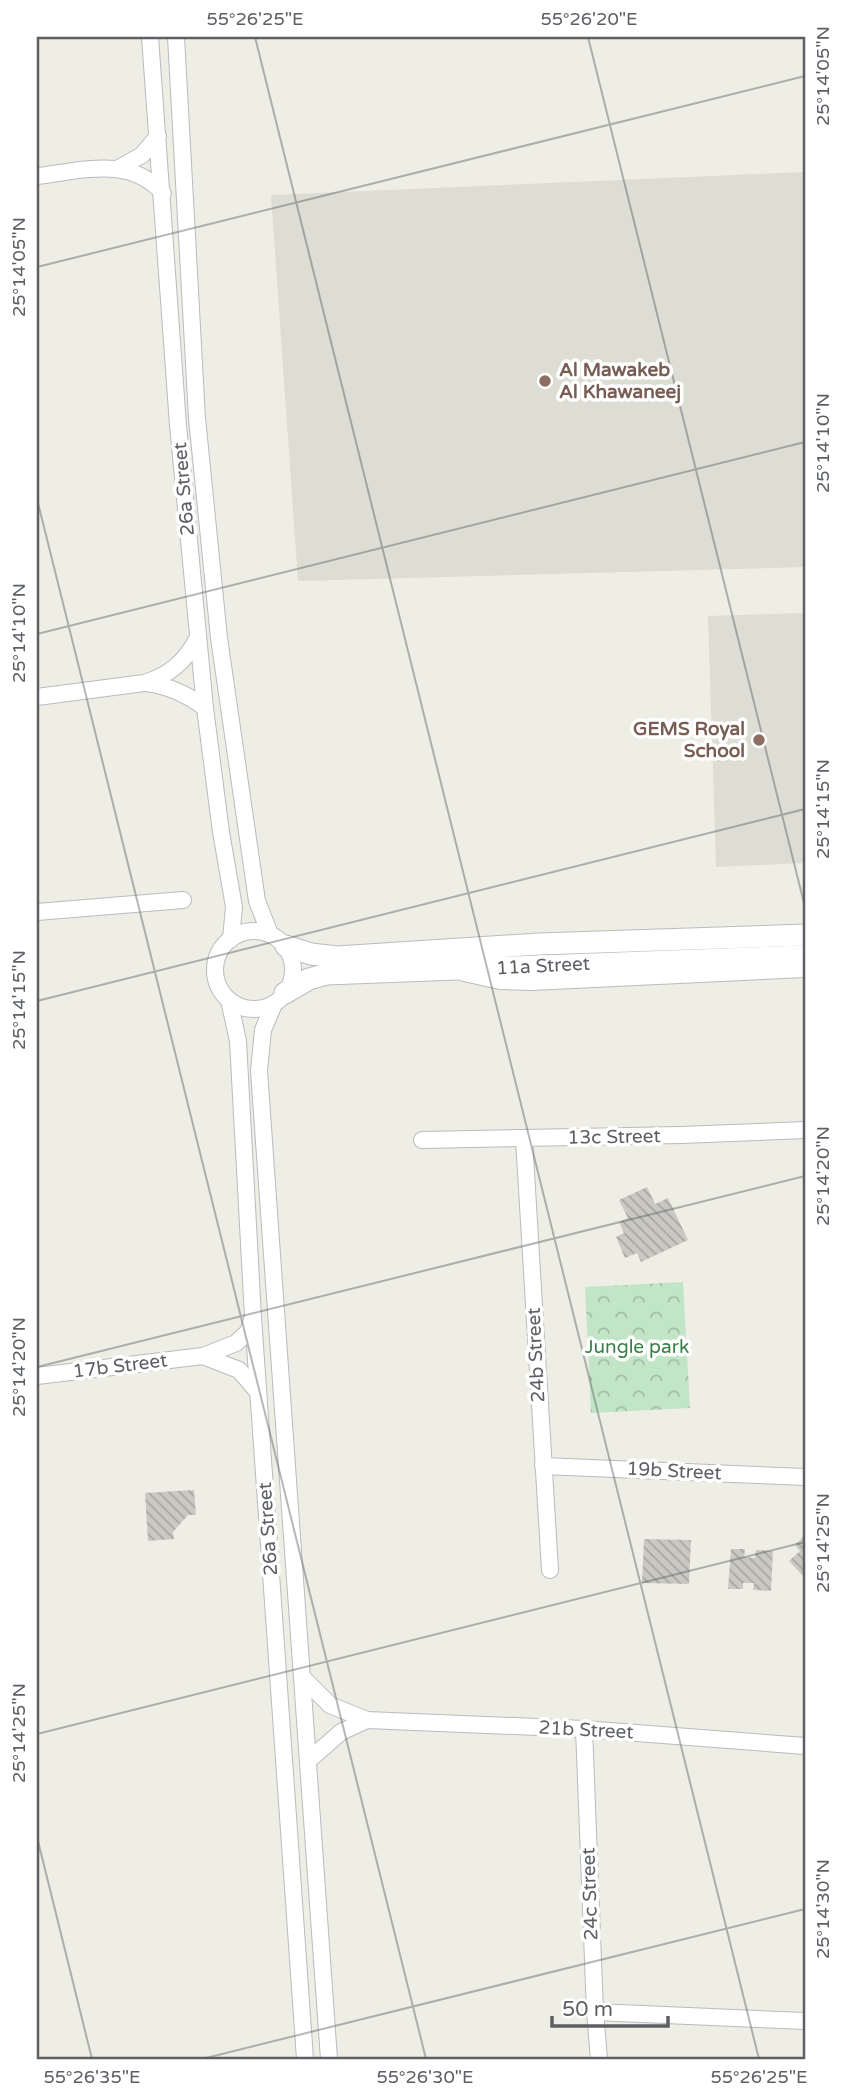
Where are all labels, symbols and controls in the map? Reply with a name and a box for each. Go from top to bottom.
text: 55°26'25"E [206,8,304,30]
text: 55°26'20"E [540,8,638,30]
text: 25°14'05"N [812,26,834,126]
text: 25°14'05"N [8,217,30,317]
place label: Al Mawakeb Al Khawaneej [559,359,681,404]
marker: Al Mawakeb Al Khawaneej [537,373,553,389]
text: 25°14'10"N [812,393,834,493]
street label: 26a Street [169,441,199,537]
text: 25°14'10"N [8,583,30,683]
place label: GEMS Royal School [633,718,745,762]
marker: GEMS Royal School [751,732,767,748]
text: 25°14'15"N [812,759,834,859]
text: 25°14'15"N [8,950,30,1050]
street label: 11a Street [496,953,590,979]
street label: 13c Street [567,1125,661,1149]
text: 25°14'20"N [812,1126,834,1226]
street label: 24b Street [523,1307,549,1403]
text: 25°14'20"N [8,1317,30,1417]
park label: Jungle park [585,1336,689,1358]
street label: 17b Street [71,1349,169,1383]
street label: 19b Street [626,1458,722,1484]
street label: 26a Street [254,1481,282,1577]
text: 25°14'25"N [812,1493,834,1593]
text: 25°14'25"N [8,1683,30,1783]
street label: 21b Street [538,1717,634,1743]
street label: 24c Street [577,1847,603,1941]
text: 25°14'30"N [812,1859,834,1959]
scale bar [552,1984,667,2028]
text: 50 m [562,1997,613,2022]
text: 55°26'35"E [43,2066,141,2088]
text: 55°26'30"E [376,2066,474,2088]
text: 55°26'25"E [710,2066,808,2088]

